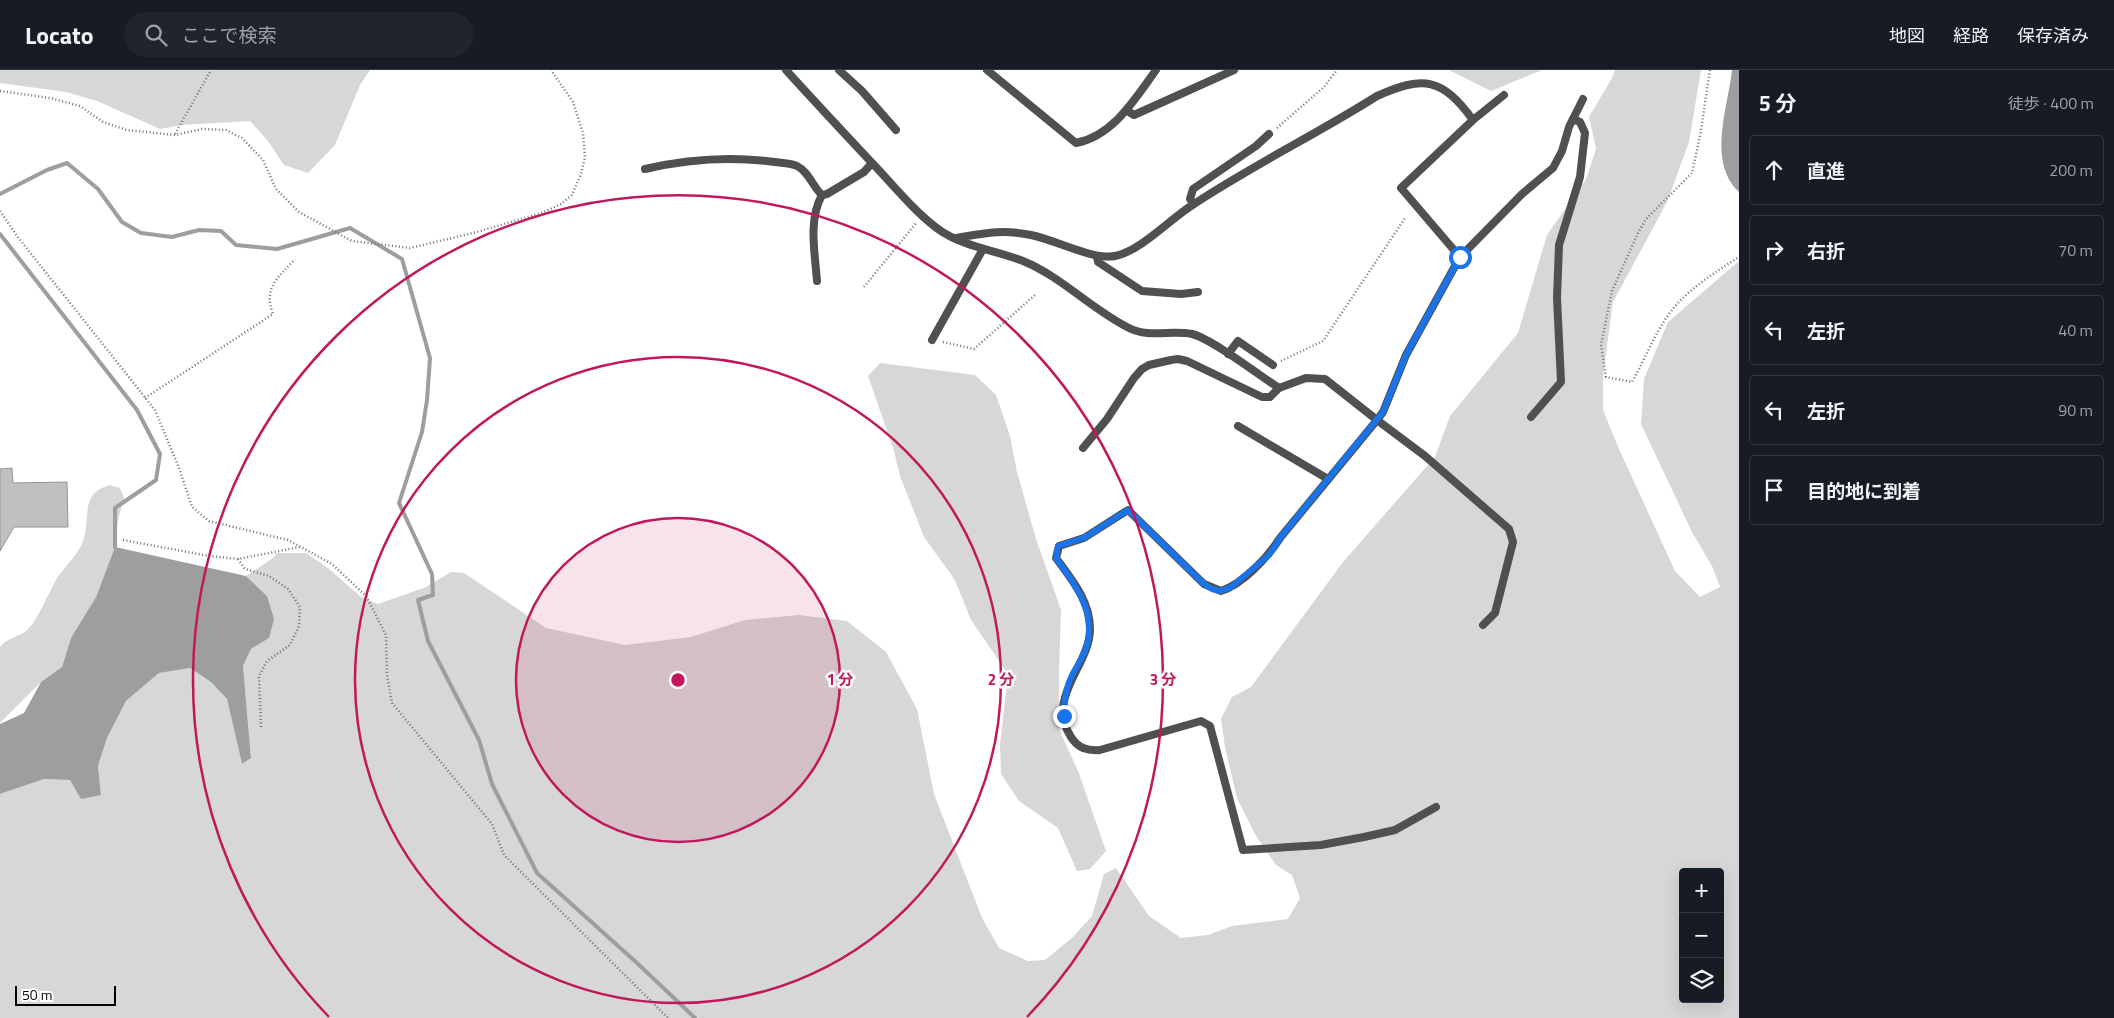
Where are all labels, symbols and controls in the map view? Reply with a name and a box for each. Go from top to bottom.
search box [124,12,474,57]
text: Locato [25,17,94,53]
text: ここで検索 [182,20,277,49]
icon: search [142,21,170,49]
text: 地図 [1889,22,1925,49]
text: 経路 [1953,22,1989,49]
text: 保存済み [2017,22,2089,49]
text: 5 分 [1759,87,1796,119]
text: 徒歩 · 400 m [2008,91,2094,115]
icon: ahead [1760,156,1788,184]
text: 直進 [1807,156,1845,185]
text: 200 m [2049,158,2093,182]
icon: right [1760,236,1788,264]
text: 右折 [1807,236,1845,265]
text: 70 m [2058,238,2093,262]
route start [1449,246,1472,269]
icon: left [1760,316,1788,344]
text: 左折 [1807,316,1845,345]
text: 40 m [2058,318,2093,342]
icon: left [1760,396,1788,424]
text: 左折 [1807,396,1845,425]
text: 90 m [2058,398,2093,422]
icon: arrive [1760,476,1788,504]
text: 目的地に到着 [1807,476,1921,505]
text: 1 分 [827,668,853,691]
text: 2 分 [988,668,1014,691]
text: 3 分 [1150,668,1176,691]
centre of rings [669,671,687,689]
route end [1053,705,1076,728]
map controls [1679,868,1724,1003]
button: + [1679,868,1724,913]
button: − [1679,913,1724,958]
button: layers [1679,958,1724,1003]
scale bar [15,983,116,1006]
text: 50 m [22,984,52,1005]

